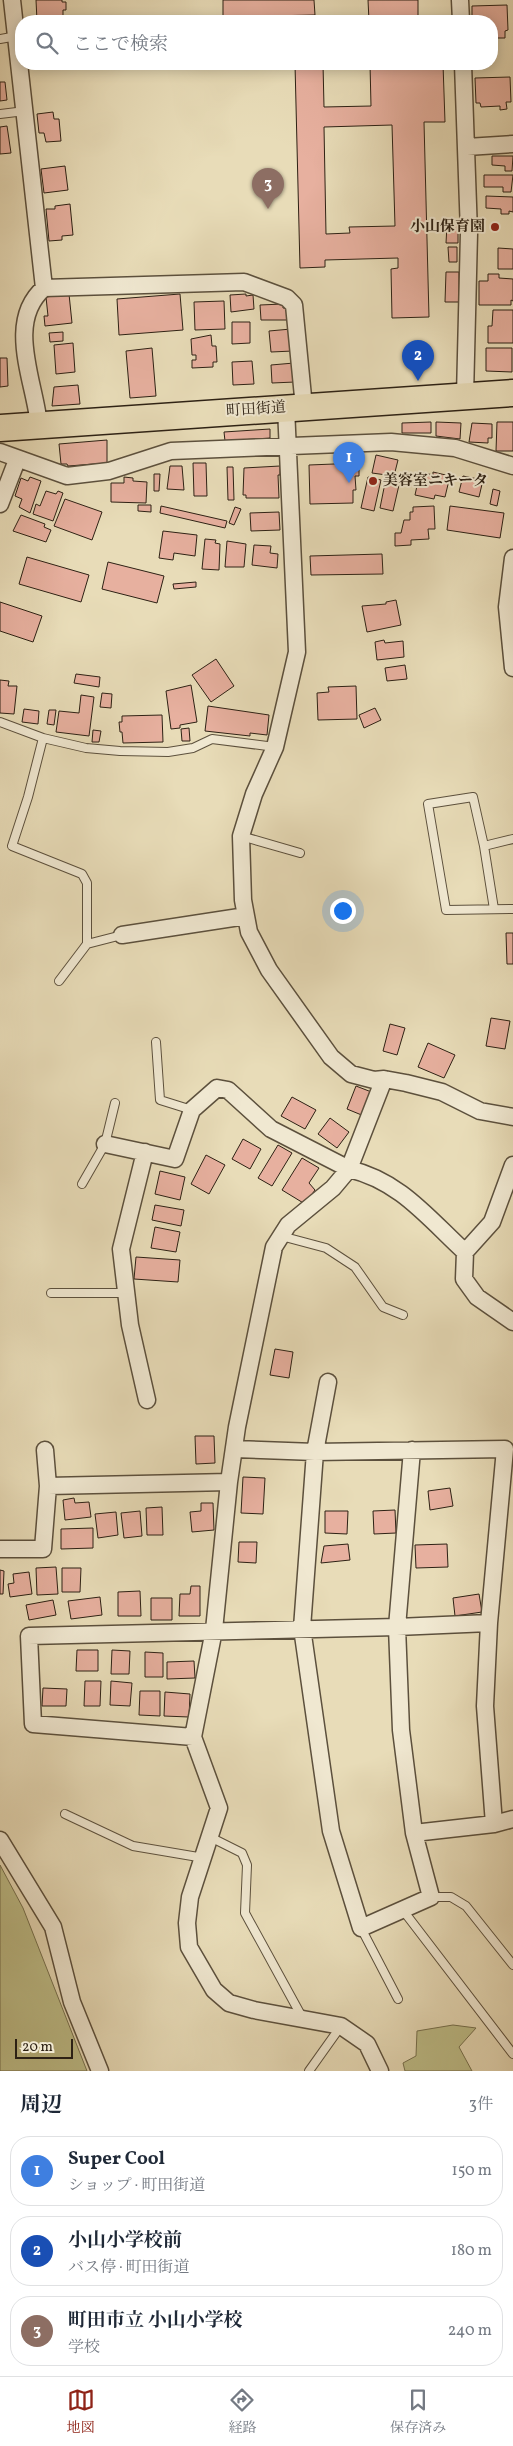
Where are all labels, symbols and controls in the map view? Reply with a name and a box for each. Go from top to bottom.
search box [15,15,498,70]
icon: search [33,29,61,57]
text: ここで検索 [73,32,168,58]
pin: 3 [252,168,284,209]
place label: 小山保育園 [410,217,485,238]
marker: 小山保育園 [489,221,501,233]
pin: 2 [402,340,434,381]
street label: 町田街道 [225,397,287,423]
pin: 1 [333,442,365,483]
place label: 美容室ニキータ [383,471,488,492]
marker: 美容室ニキータ [367,475,379,487]
your location [330,898,356,924]
scale bar [15,2036,72,2059]
text: 20 m [22,2038,53,2057]
text: 周辺 [20,2091,62,2120]
text: 3件 [469,2094,493,2116]
text: Super Cool [68,2146,165,2172]
text: 1 [34,2160,40,2182]
text: 150 m [451,2160,492,2182]
text: ショップ · 町田街道 [68,2175,205,2197]
text: 小山小学校前 [68,2228,182,2254]
text: 2 [33,2240,41,2262]
text: 180 m [451,2240,492,2262]
text: バス停 · 町田街道 [68,2257,190,2279]
text: 町田市立 小山小学校 [68,2308,243,2334]
text: 3 [33,2320,41,2342]
text: 240 m [448,2320,492,2342]
text: 学校 [68,2337,100,2359]
tab: 地図 [67,2386,95,2438]
tab: 経路 [228,2386,256,2438]
tab: 保存済み [390,2386,446,2438]

